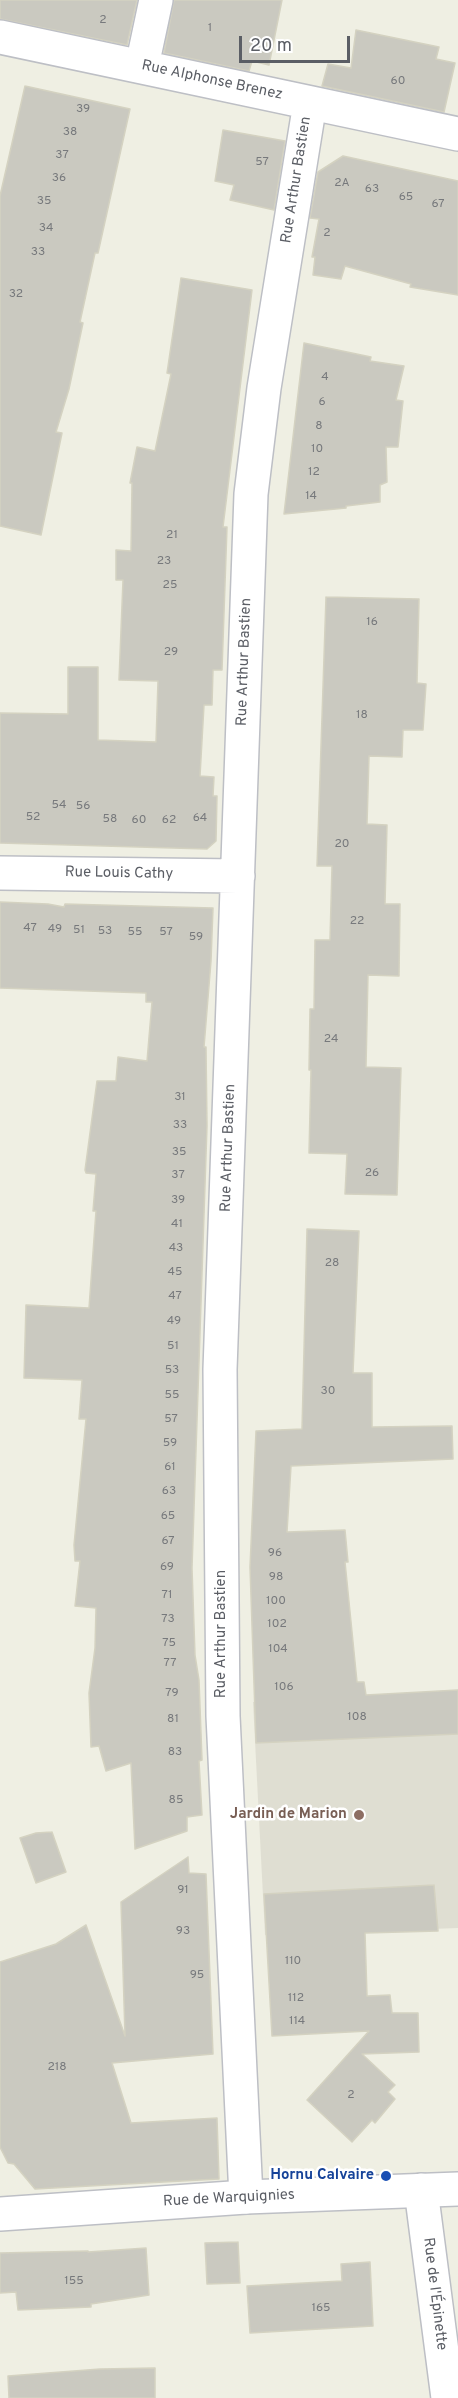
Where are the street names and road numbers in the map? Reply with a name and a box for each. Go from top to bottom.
street label: Rue Alphonse Brenez [140,57,284,105]
street label: Rue Arthur Bastien [278,115,316,245]
street label: Rue Arthur Bastien [234,598,256,726]
street label: Rue Louis Cathy [65,864,173,884]
street label: Rue Arthur Bastien [218,1084,240,1212]
street label: Rue Arthur Bastien [213,1570,231,1698]
street label: Rue de Warquignies [163,2187,295,2211]
street label: Rue de l'Épinette [418,2236,450,2352]

